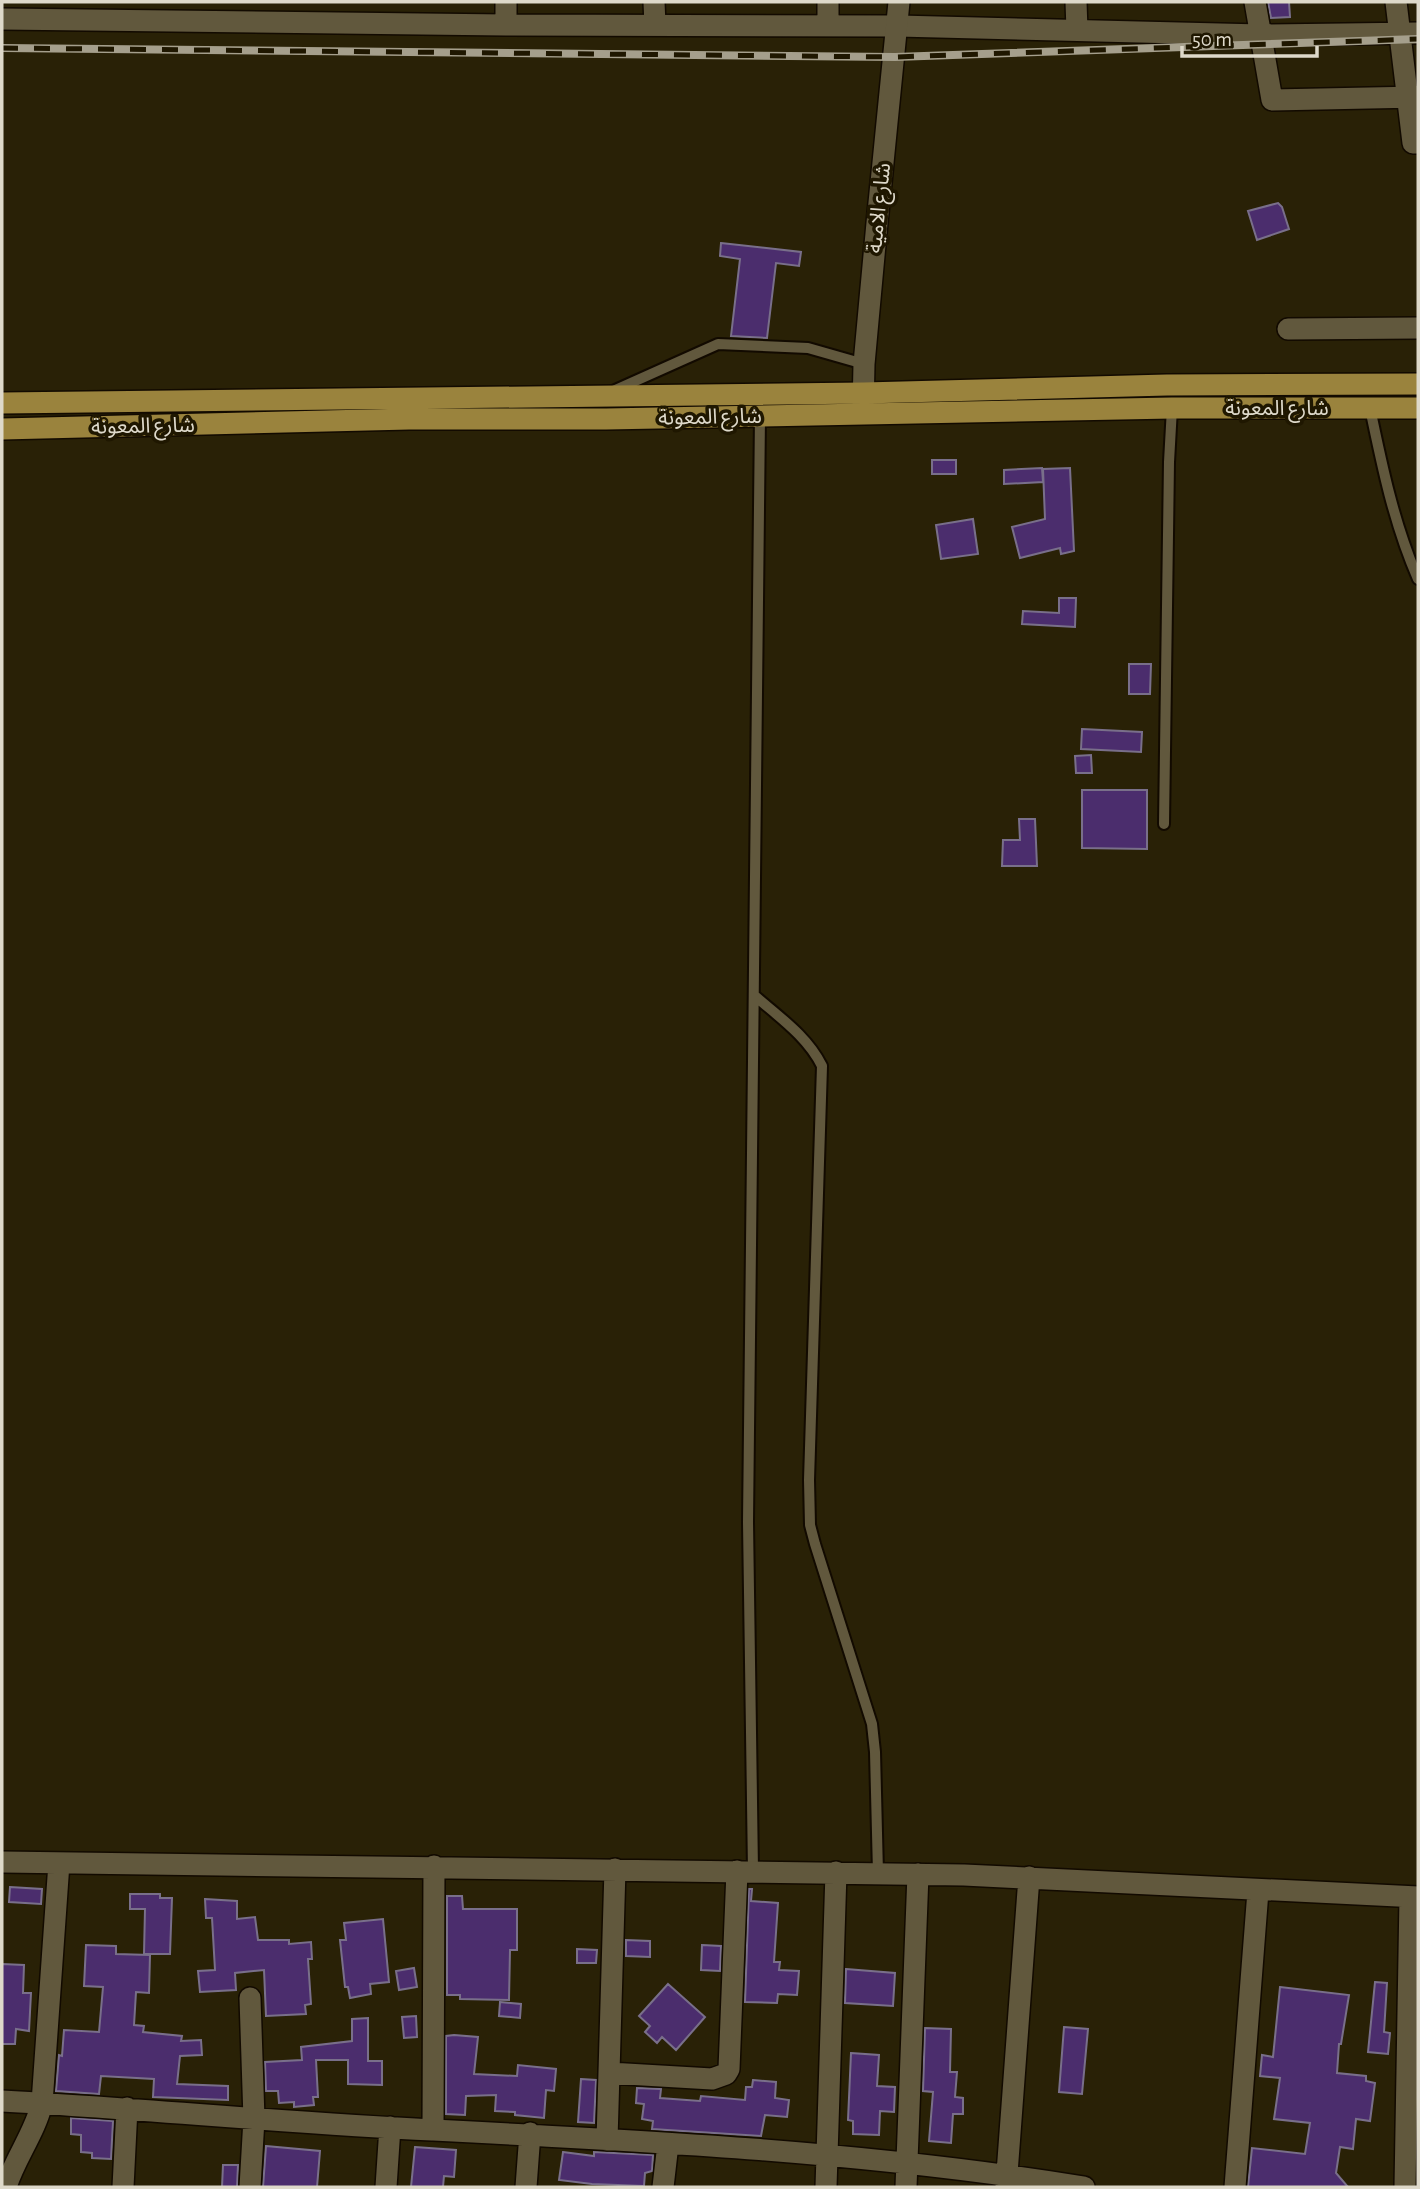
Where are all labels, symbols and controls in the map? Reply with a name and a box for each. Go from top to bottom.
scale bar [1182,14,1317,58]
text: 50 m [1192,29,1232,50]
street label: شارع الامية [864,162,898,255]
street label: شارع المعونة [1225,398,1329,423]
street label: شارع المعونة [658,406,762,432]
street label: شارع المعونة [91,415,195,441]

